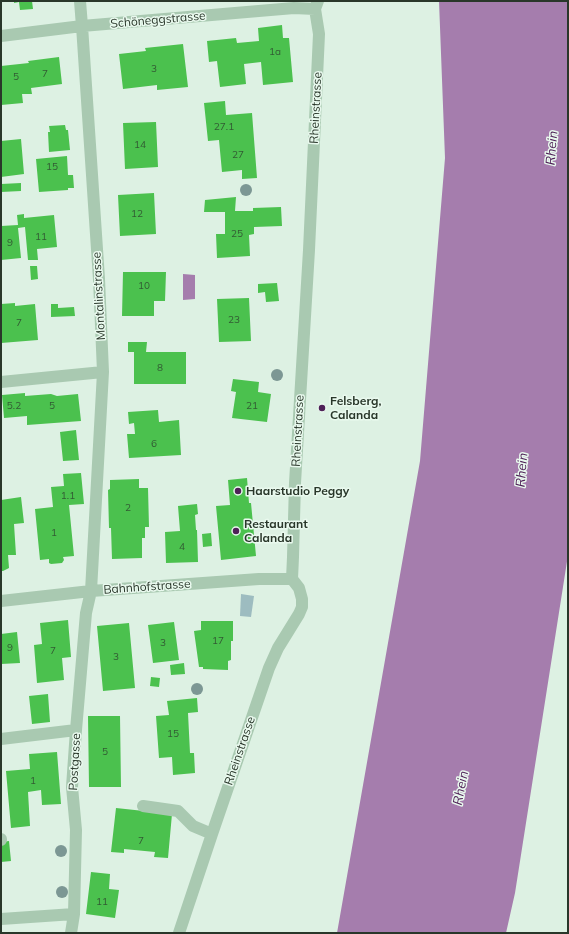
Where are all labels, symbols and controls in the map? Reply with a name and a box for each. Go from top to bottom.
street label: Schöneggstrasse [110,9,206,31]
house number: 1a [269,46,281,58]
house number: 3 [151,63,157,75]
house number: 7 [42,68,48,80]
house number: 5 [13,71,19,83]
street label: Rheinstrasse [307,72,325,144]
house number: 27.1 [214,121,234,133]
water label: Rhein [543,130,561,166]
house number: 14 [134,139,146,151]
house number: 27 [232,149,244,161]
house number: 15 [46,161,58,173]
house number: 12 [131,208,143,220]
house number: 25 [231,228,243,240]
house number: 11 [35,231,47,243]
house number: 9 [7,237,13,249]
street label: Montalinstrasse [89,252,109,340]
house number: 10 [138,280,150,292]
house number: 23 [228,314,240,326]
house number: 7 [16,317,22,329]
house number: 8 [157,362,163,374]
place label: Felsberg, Calanda [330,394,381,422]
street label: Rheinstrasse [289,395,307,467]
house number: 5.2 [7,400,21,412]
house number: 5 [49,400,55,412]
house number: 21 [246,400,258,412]
marker: Felsberg, Calanda [317,403,327,413]
house number: 6 [151,438,157,450]
water label: Rhein [513,452,531,488]
place label: Haarstudio Peggy [246,484,349,498]
marker: Haarstudio Peggy [233,486,243,496]
house number: 1.1 [61,490,75,502]
house number: 2 [125,502,131,514]
place label: Restaurant Calanda [244,517,308,545]
marker: Restaurant Calanda [231,526,241,536]
house number: 1 [51,527,57,539]
house number: 4 [179,541,185,553]
street label: Bahnhofstrasse [103,577,191,597]
house number: 17 [212,635,224,647]
house number: 3 [160,637,166,649]
house number: 9 [7,642,13,654]
house number: 7 [50,645,56,657]
house number: 3 [113,651,119,663]
street label: Rheinstrasse [222,715,258,787]
house number: 15 [167,728,179,740]
street label: Postgasse [66,733,84,791]
house number: 5 [102,746,108,758]
water label: Rhein [450,770,472,806]
house number: 1 [30,775,36,787]
house number: 7 [138,835,144,847]
house number: 11 [96,896,108,908]

